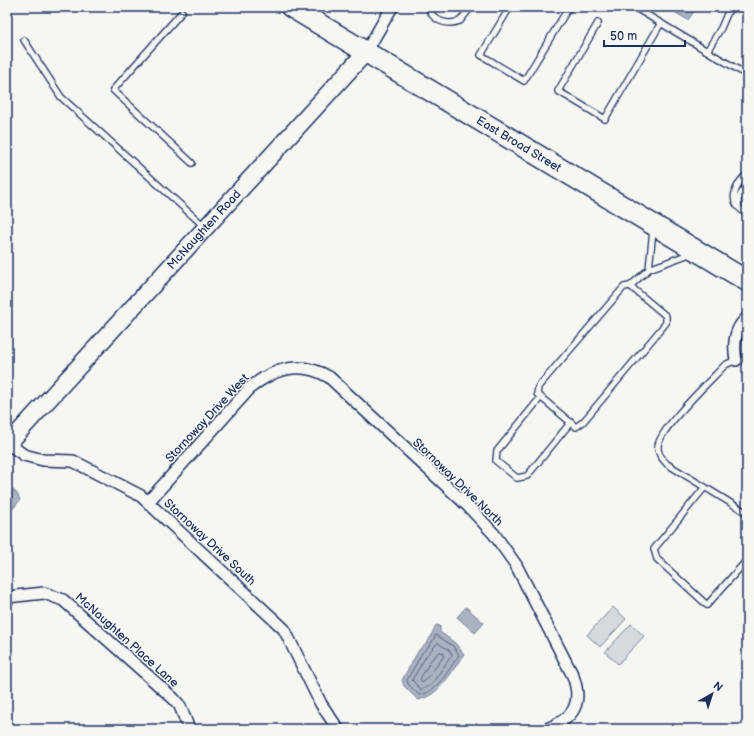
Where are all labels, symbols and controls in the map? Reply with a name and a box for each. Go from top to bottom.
scale bar [604,22,685,48]
text: 50 m [610,29,637,44]
street label: East Broad Street [474,113,564,176]
street label: McNaughten Road [164,187,244,273]
street label: Stornoway Drive West [162,371,253,466]
street label: Stornoway Drive North [409,435,506,530]
street label: Stornoway Drive South [161,496,259,589]
street label: McNaughten Place Lane [72,590,182,691]
north arrow [692,674,732,714]
text: N [711,679,725,694]

